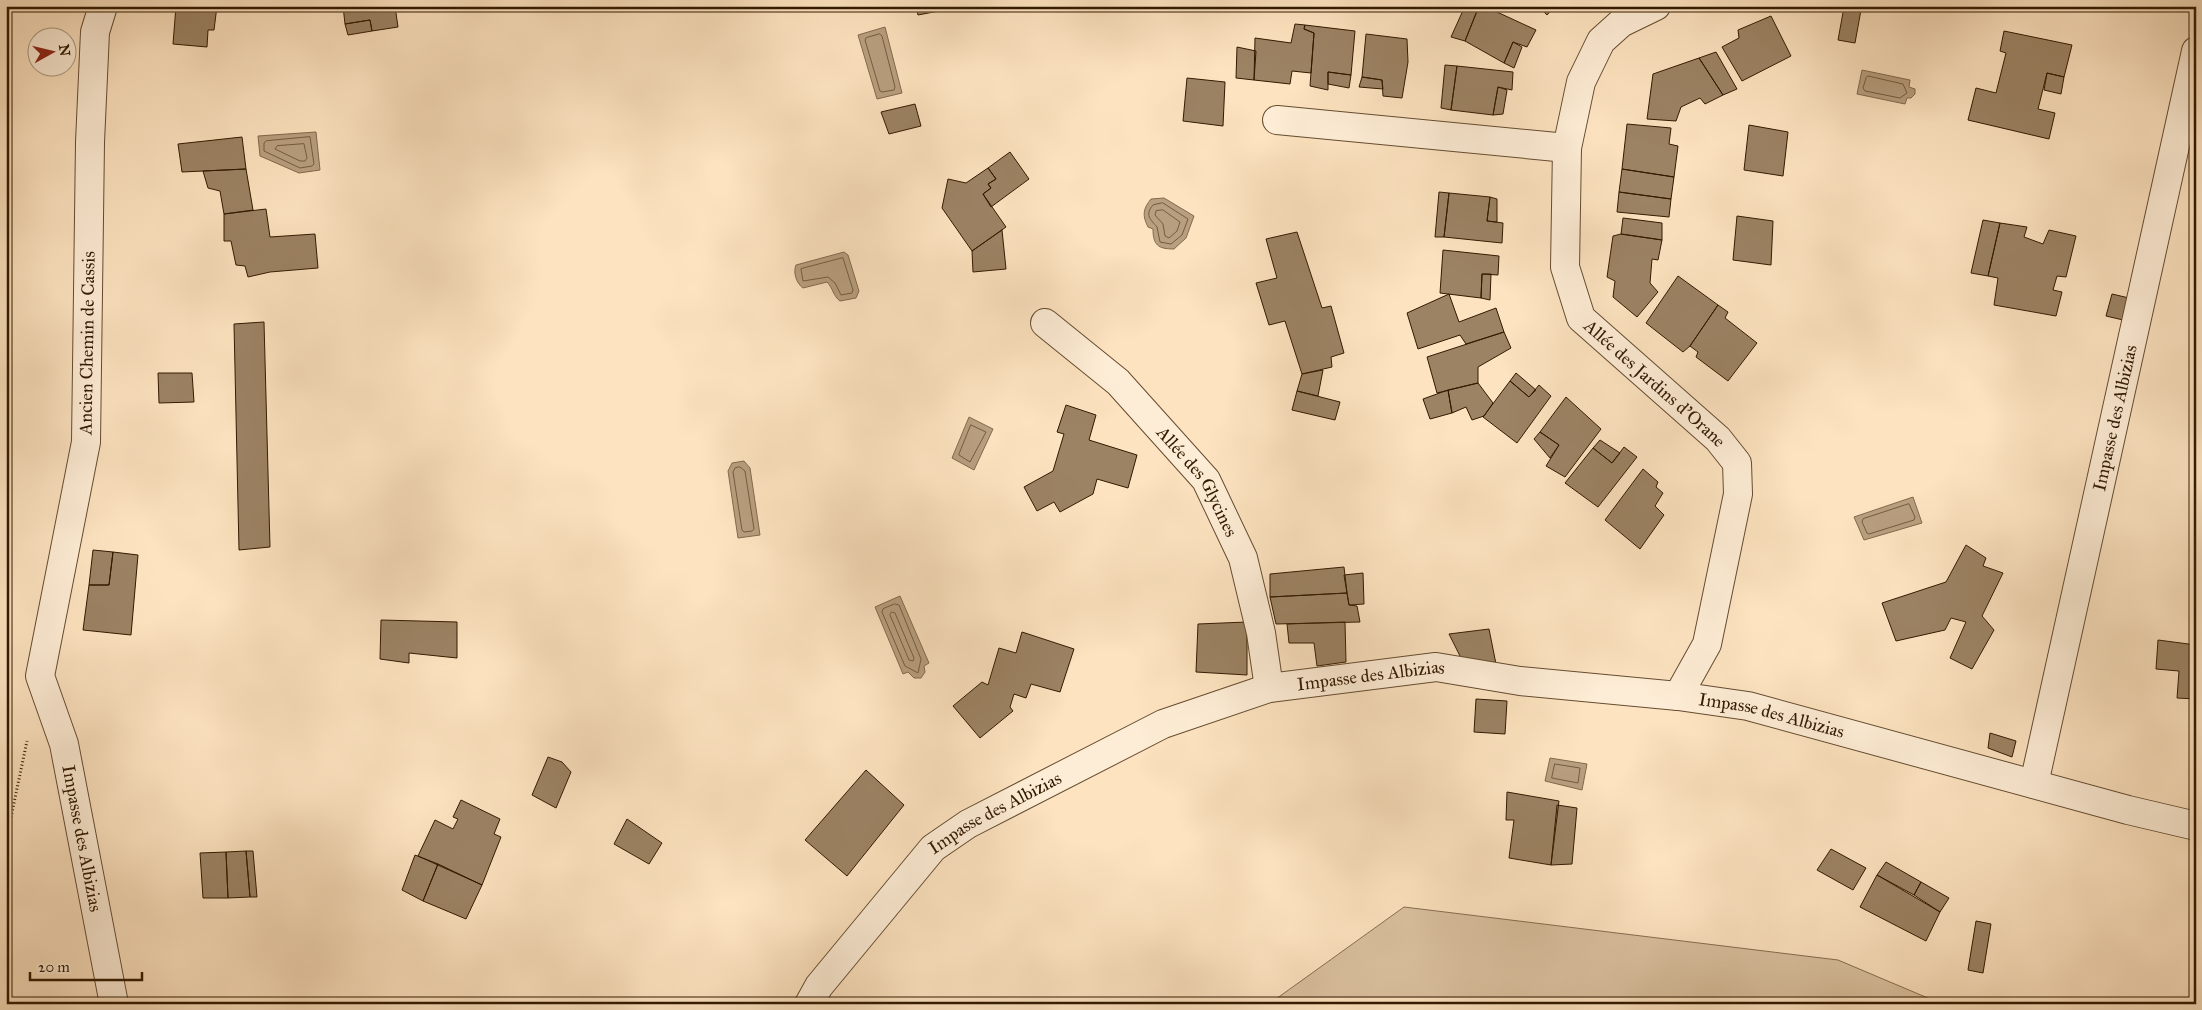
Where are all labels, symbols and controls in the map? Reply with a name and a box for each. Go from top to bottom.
north arrow [28,28,78,78]
text: N [55,43,74,57]
street label: Ancien Chemin de Cassis [74,251,100,436]
street label: Allée des Jardins d'Orane [1579,314,1731,451]
street label: Impasse des Albizias [2088,343,2142,493]
street label: Allée des Glycines [1151,421,1242,540]
street label: Impasse des Albizias [1296,656,1447,695]
street label: Impasse des Albizias [1697,688,1847,743]
street label: Impasse des Albizias [57,763,107,914]
street label: Impasse des Albizias [924,767,1065,859]
scale bar [30,950,142,982]
text: 20 m [38,958,70,976]

